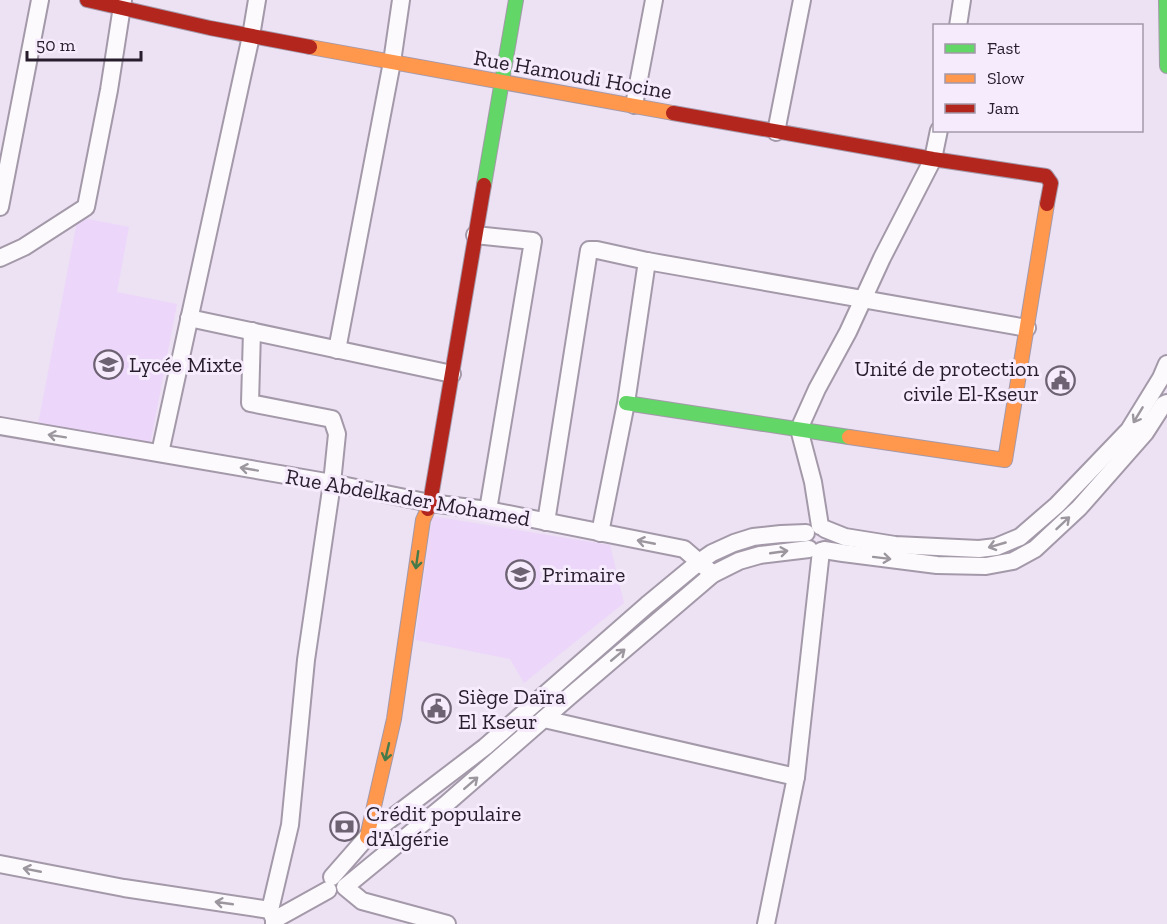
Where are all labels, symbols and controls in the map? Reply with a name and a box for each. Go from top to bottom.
scale bar [27,24,141,62]
legend [933,24,1143,132]
text: 50 m [36,34,76,56]
text: Fast [987,37,1020,59]
street label: Rue Hamoudi Hocine [472,44,674,105]
text: Slow [987,67,1024,89]
text: Jam [987,97,1019,119]
school or university icon: Lycée Mixte [92,348,124,380]
place label: Lycée Mixte [129,351,242,378]
place label: Unité de protection civile El-Kseur [855,355,1039,407]
public building icon: Unité de protection civile El-Kseur [1044,365,1076,397]
one-way arrow [1132,406,1144,423]
one-way arrow [47,430,67,441]
one-way arrow [239,463,259,474]
street label: Rue Abdelkader Mohamed [284,463,532,532]
one-way arrow [1055,516,1070,530]
one-way arrow [637,536,656,547]
one-way arrow [988,540,1007,551]
one-way arrow [769,547,788,558]
one-way arrow [412,550,423,569]
one-way arrow [872,553,892,564]
school or university icon: Primaire [505,558,537,590]
place label: Primaire [542,561,625,588]
one-way arrow [610,648,625,662]
place label: Siège Daïra El Kseur [458,683,566,735]
public building icon: Siège Daïra El Kseur [421,693,453,725]
one-way arrow [380,743,392,762]
one-way arrow [463,776,478,790]
place label: Crédit populaire d'Algérie [366,800,521,852]
bank icon: Crédit populaire d'Algérie [329,810,361,842]
one-way arrow [22,864,42,875]
one-way arrow [214,897,234,908]

